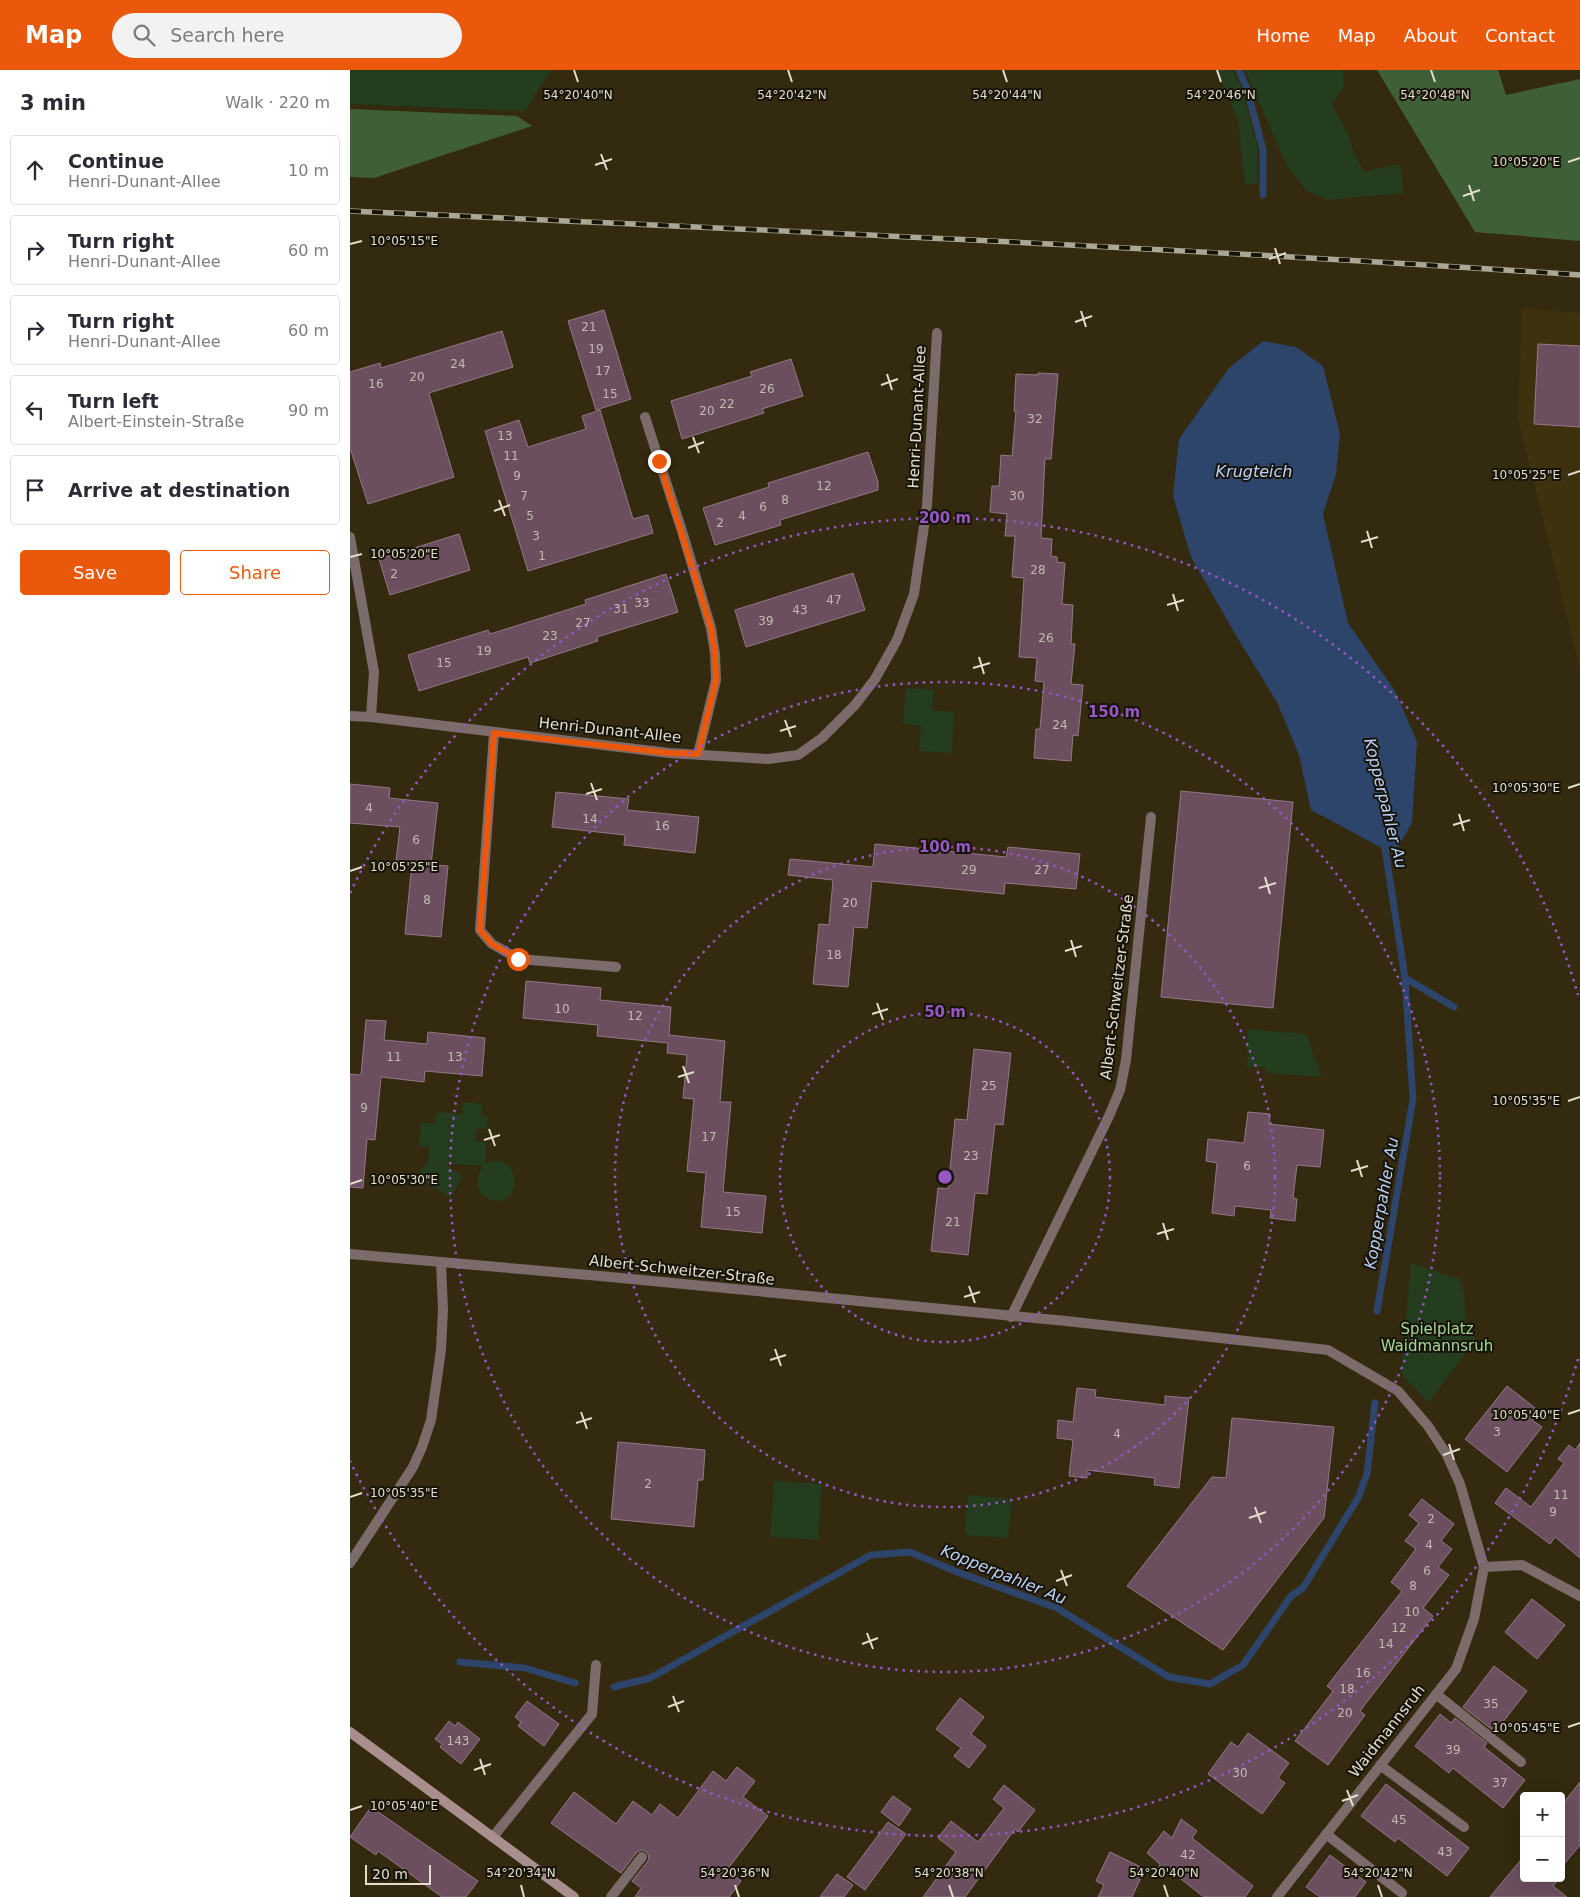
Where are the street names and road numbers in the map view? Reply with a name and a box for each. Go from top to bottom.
street label: Henri-Dunant-Allee [904,345,930,489]
street label: Henri-Dunant-Allee [538,714,682,746]
street label: Albert-Schweitzer-Straße [1097,893,1137,1081]
street label: Albert-Schweitzer-Straße [588,1251,776,1289]
street label: Waidmannsruh [1345,1681,1429,1781]

